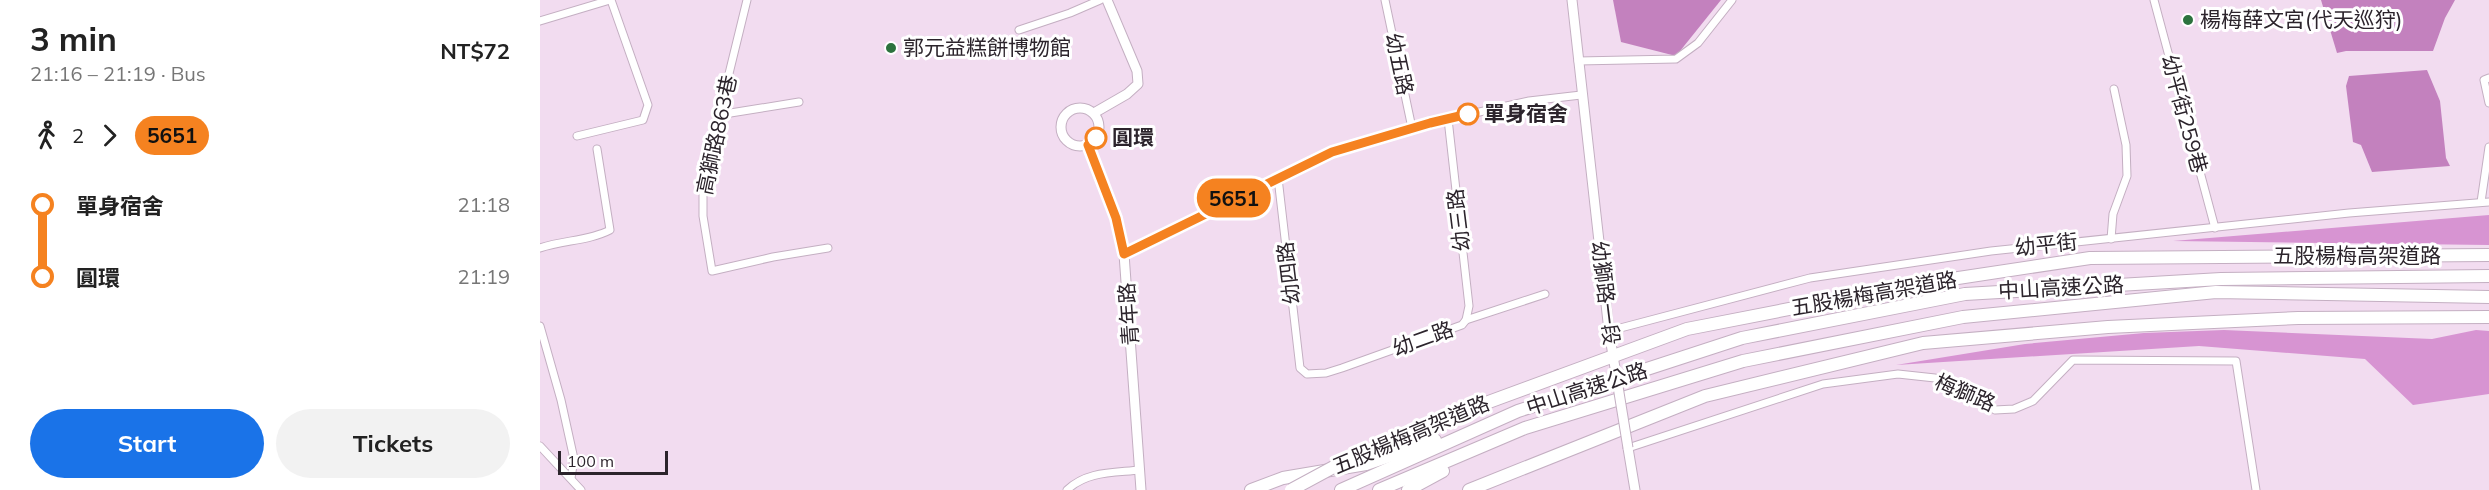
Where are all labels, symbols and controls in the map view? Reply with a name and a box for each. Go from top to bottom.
place label: 楊梅薛文宮(代天巡狩) [2200,6,2402,32]
marker: 楊梅薛文宮(代天巡狩) [2181,13,2195,27]
text: 3 min [30,18,117,59]
street label: 幼五路 [1381,30,1419,97]
place label: 郭元益糕餅博物館 [903,34,1071,60]
text: NT$72 [440,37,510,65]
marker: 郭元益糕餅博物館 [884,41,898,55]
street label: 幼平街259巷 [2157,52,2213,176]
text: 21:16 – 21:19 · Bus [30,61,206,86]
street label: 高獅路863巷 [691,73,741,197]
place label: 單身宿舍 [1484,100,1568,126]
marker: 單身宿舍 [1457,103,1479,125]
icon: walk [30,119,63,152]
icon: forward [93,119,126,152]
text: 5651 [147,122,197,148]
text: 2 [72,123,84,148]
place label: 圓環 [1112,124,1154,150]
marker: 圓環 [1085,127,1107,149]
line badge: 5651 [1192,178,1276,218]
text: 5651 [1209,185,1259,211]
street label: 幼三路 [1441,187,1475,253]
text: 單身宿舍 [76,192,164,220]
text: 21:18 [457,192,510,217]
street label: 幼平街 [2013,228,2079,260]
street label: 幼獅路一段 [1587,239,1625,347]
street label: 幼四路 [1271,240,1305,306]
street label: 五股楊梅高架道路 [2273,242,2441,268]
text: 圓環 [76,264,120,292]
text: 21:19 [457,264,510,289]
street label: 五股楊梅高架道路 [1789,266,1959,320]
street label: 中山高速公路 [1997,271,2125,303]
street label: 青年路 [1113,282,1143,346]
street label: 幼二路 [1389,315,1457,361]
street label: 中山高速公路 [1523,356,1651,420]
street label: 梅獅路 [1931,368,1999,416]
street label: 五股楊梅高架道路 [1328,389,1493,479]
button: Start [30,409,264,478]
button: Tickets [276,409,510,478]
scale bar [558,448,668,476]
text: 100 m [567,451,614,471]

